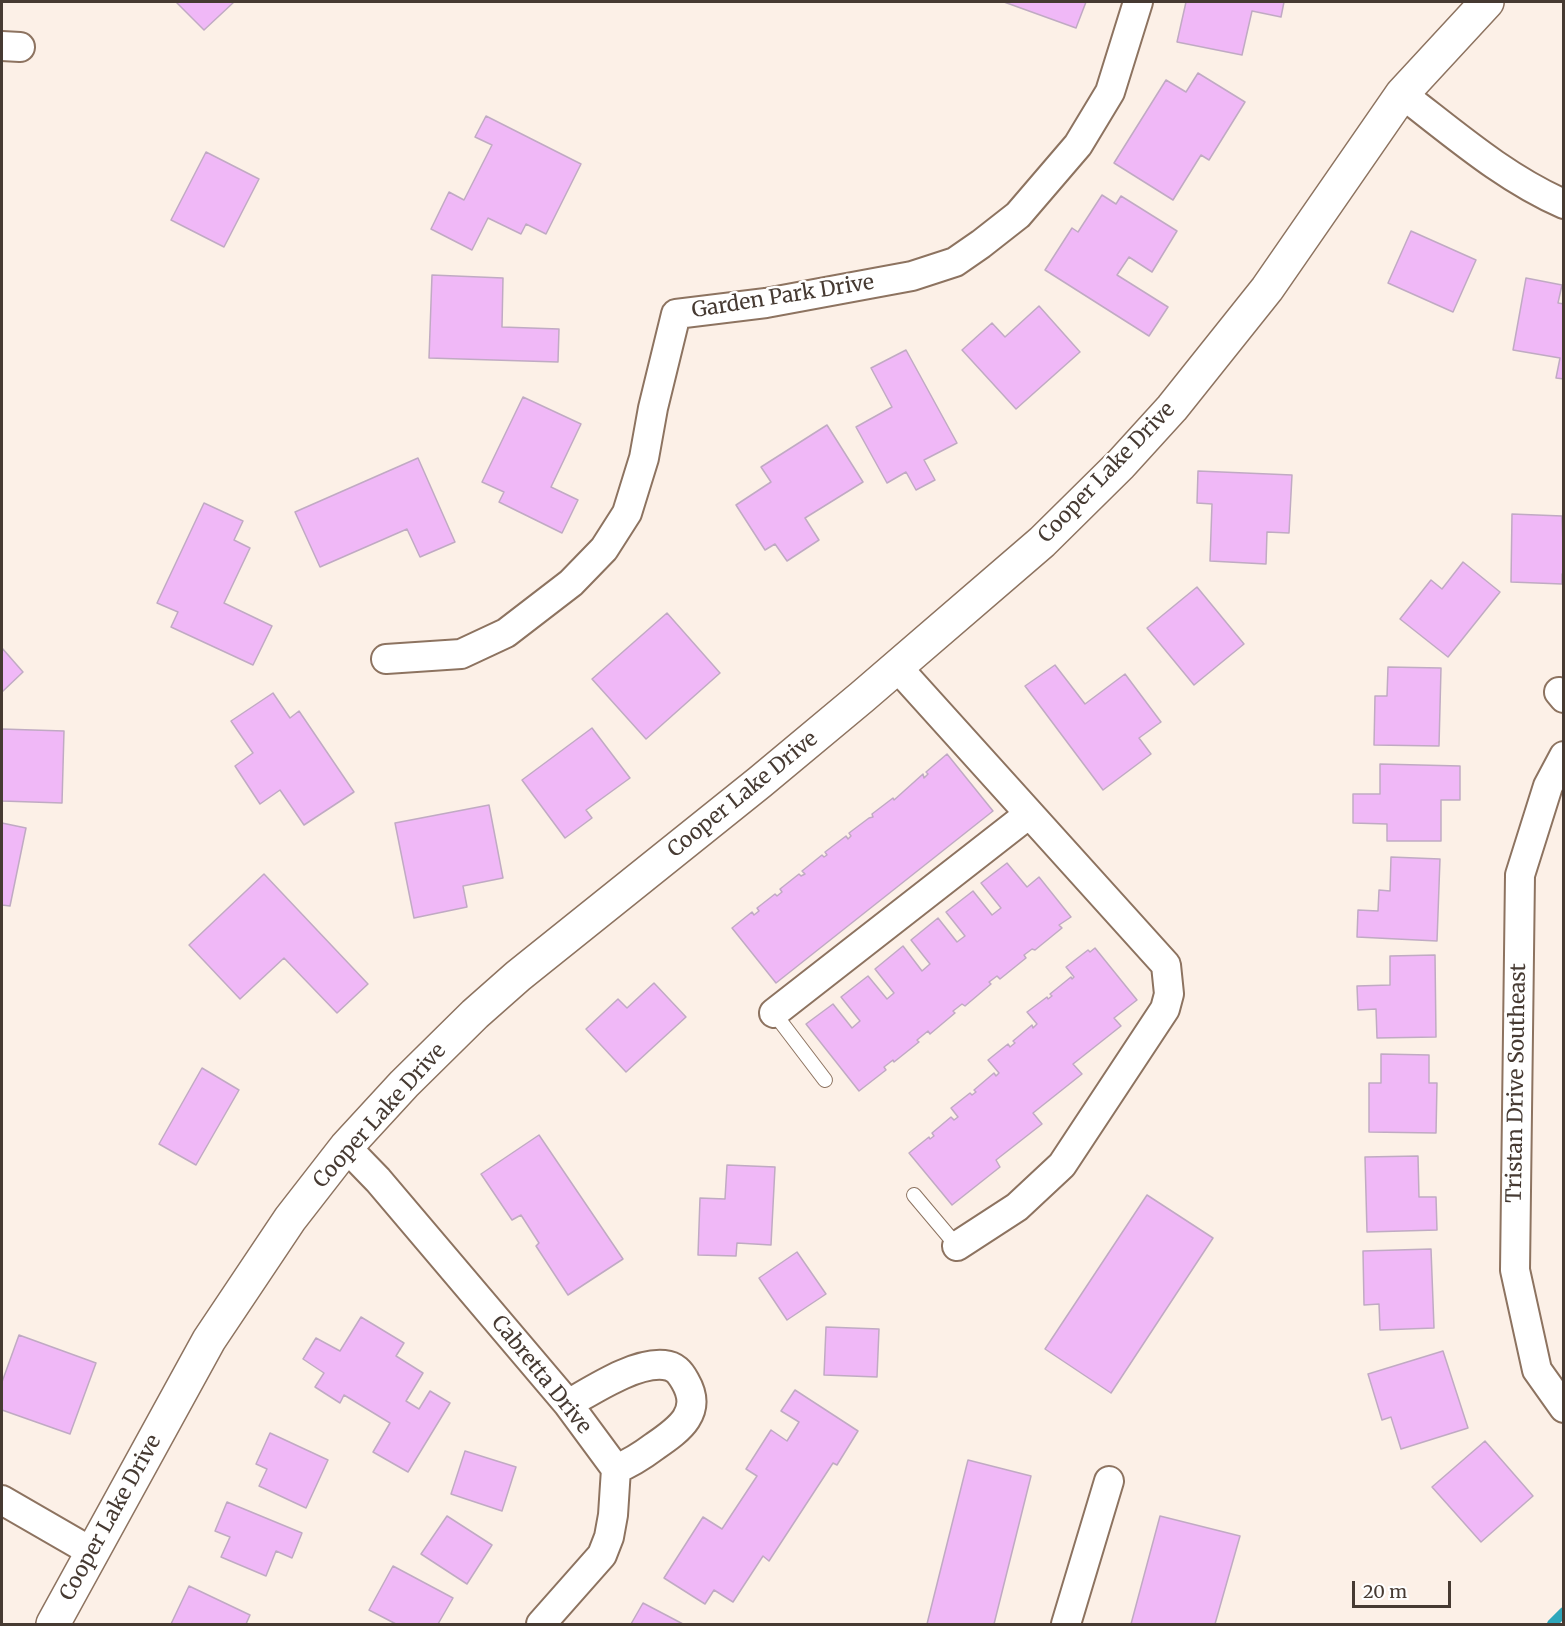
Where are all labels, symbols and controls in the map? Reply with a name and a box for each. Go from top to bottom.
street label: Garden Park Drive [690,270,876,324]
street label: Cooper Lake Drive [1033,398,1181,548]
street label: Cooper Lake Drive [663,727,823,863]
street label: Tristan Drive Southeast [1502,963,1532,1203]
street label: Cooper Lake Drive [309,1039,451,1193]
street label: Cabretta Drive [486,1311,596,1439]
street label: Cooper Lake Drive [55,1431,167,1605]
scale bar [1355,1569,1454,1607]
text: 20 m [1363,1580,1407,1603]

